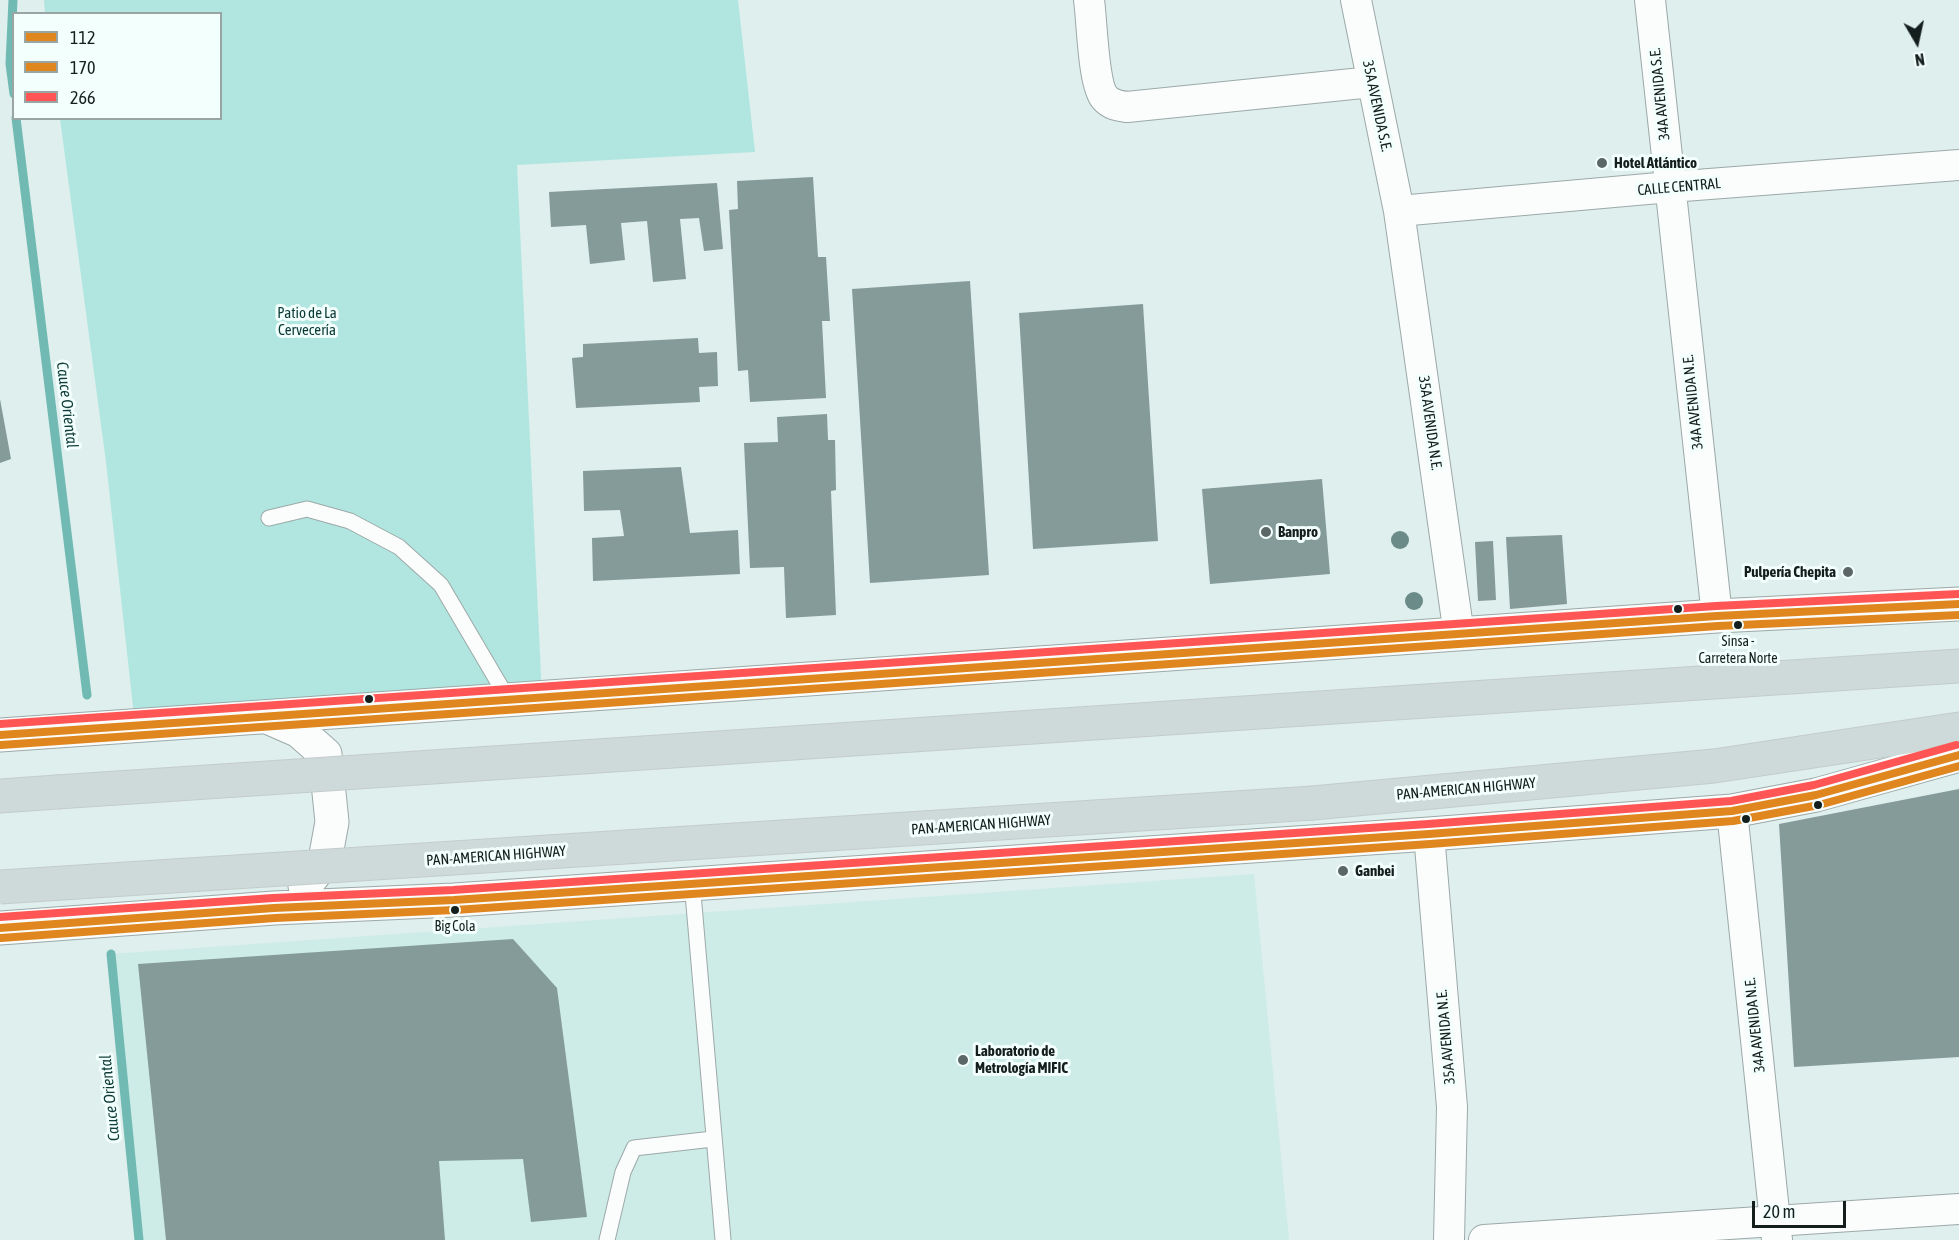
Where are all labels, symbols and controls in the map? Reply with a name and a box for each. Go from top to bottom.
legend [12,12,222,120]
north arrow [1887,12,1947,72]
text: 112 [70,27,95,48]
street label: 34A AVENIDA S.E. [1646,47,1674,141]
text: N [1914,50,1926,69]
text: 170 [70,57,95,78]
street label: 35A AVENIDA S.E. [1359,59,1395,153]
text: 266 [70,87,95,108]
place label: Hotel Atlántico [1614,154,1697,172]
marker: Hotel Atlántico [1595,156,1609,170]
street label: CALLE CENTRAL [1637,174,1721,200]
park label: Patio de La Cervecería [277,304,337,339]
street label: 34A AVENIDA N.E. [1679,354,1707,450]
water label: Cauce Oriental [52,361,82,449]
street label: 35A AVENIDA N.E. [1414,375,1446,471]
place label: Banpro [1278,523,1318,541]
marker: Banpro [1259,525,1273,539]
place label: Pulpería Chepita [1744,563,1836,581]
marker: Pulpería Chepita [1841,565,1855,579]
unlabelled marker [1672,603,1684,615]
marker: Sinsa - Carretera Norte [1732,619,1744,631]
place label: Sinsa - Carretera Norte [1698,634,1778,666]
unlabelled marker [363,693,375,705]
street label: PAN-AMERICAN HIGHWAY [1396,774,1536,804]
unlabelled marker [1812,799,1824,811]
street label: PAN-AMERICAN HIGHWAY [911,811,1051,839]
unlabelled marker [1740,813,1752,825]
street label: PAN-AMERICAN HIGHWAY [426,842,566,870]
place label: Ganbei [1355,862,1395,880]
marker: Ganbei [1336,864,1350,878]
marker: Big Cola [449,904,461,916]
place label: Big Cola [435,919,475,935]
street label: 34A AVENIDA N.E. [1741,977,1769,1073]
street label: 35A AVENIDA N.E. [1433,989,1459,1085]
place label: Laboratorio de Metrología MIFIC [975,1042,1068,1077]
marker: Laboratorio de Metrología MIFIC [956,1053,970,1067]
water label: Cauce Oriental [96,1054,124,1142]
scale bar [1755,1189,1850,1227]
text: 20 m [1763,1201,1795,1222]

